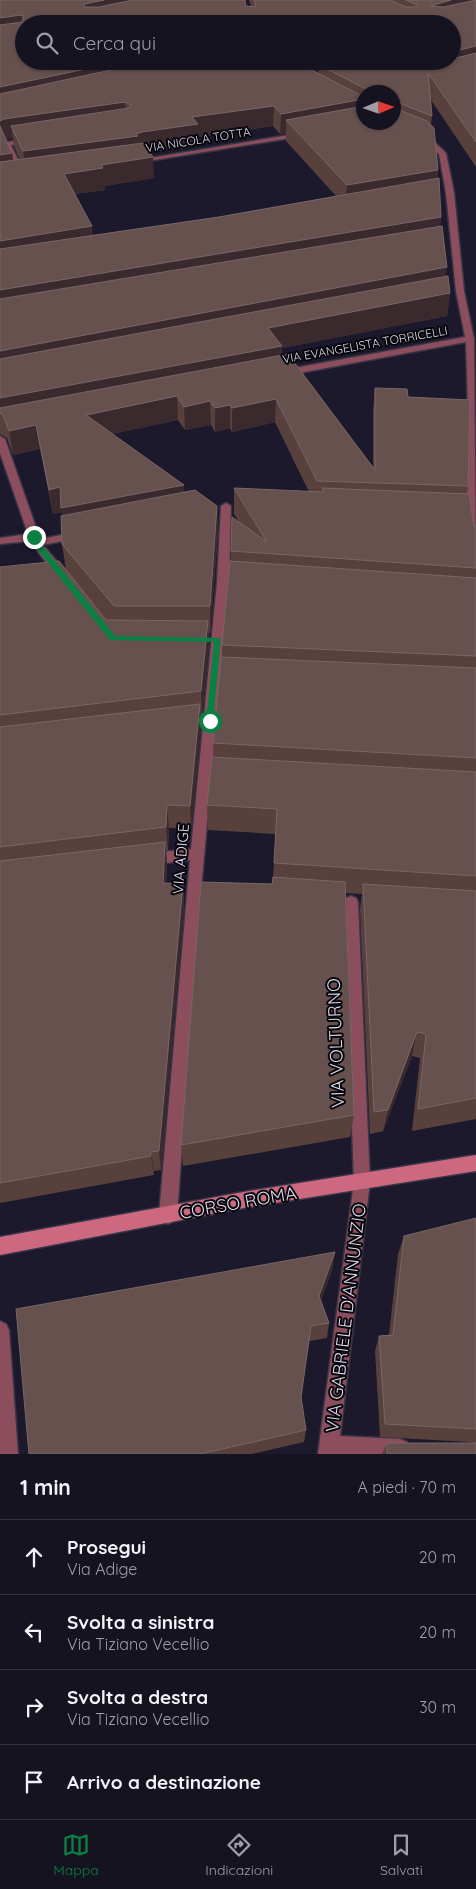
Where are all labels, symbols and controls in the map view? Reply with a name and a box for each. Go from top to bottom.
search box [15,15,461,70]
icon: search [33,29,61,57]
text: Cerca qui [73,31,156,55]
north arrow [356,85,401,130]
street label: VIA NICOLA TOTTA [144,124,252,155]
street label: VIA EVANGELISTA TORRICELLI [281,323,449,366]
route end [23,526,46,549]
route start [199,710,222,733]
street label: VIA ADIGE [168,823,193,895]
street label: VIA VOLTURNO [322,978,349,1108]
street label: CORSO ROMA [178,1181,299,1224]
street label: VIA GABRIELE D'ANNUNZIO [320,1202,371,1434]
text: 1 min [20,1474,71,1500]
text: A piedi · 70 m [357,1477,456,1497]
text: Prosegui [67,1535,146,1559]
icon: ahead [20,1543,48,1571]
text: 20 m [419,1547,456,1567]
text: Via Adige [67,1559,137,1579]
text: Svolta a sinistra [67,1610,214,1634]
icon: left [20,1618,48,1646]
text: 20 m [419,1622,456,1642]
text: Via Tiziano Vecellio [67,1634,209,1654]
text: Svolta a destra [67,1685,208,1709]
icon: right [20,1693,48,1721]
text: 30 m [419,1697,456,1717]
text: Via Tiziano Vecellio [67,1709,209,1729]
icon: arrive [20,1768,48,1796]
text: Arrivo a destinazione [67,1770,261,1794]
tab: Mappa [53,1831,99,1879]
tab: Indicazioni [205,1831,273,1879]
tab: Salvati [380,1831,423,1879]

